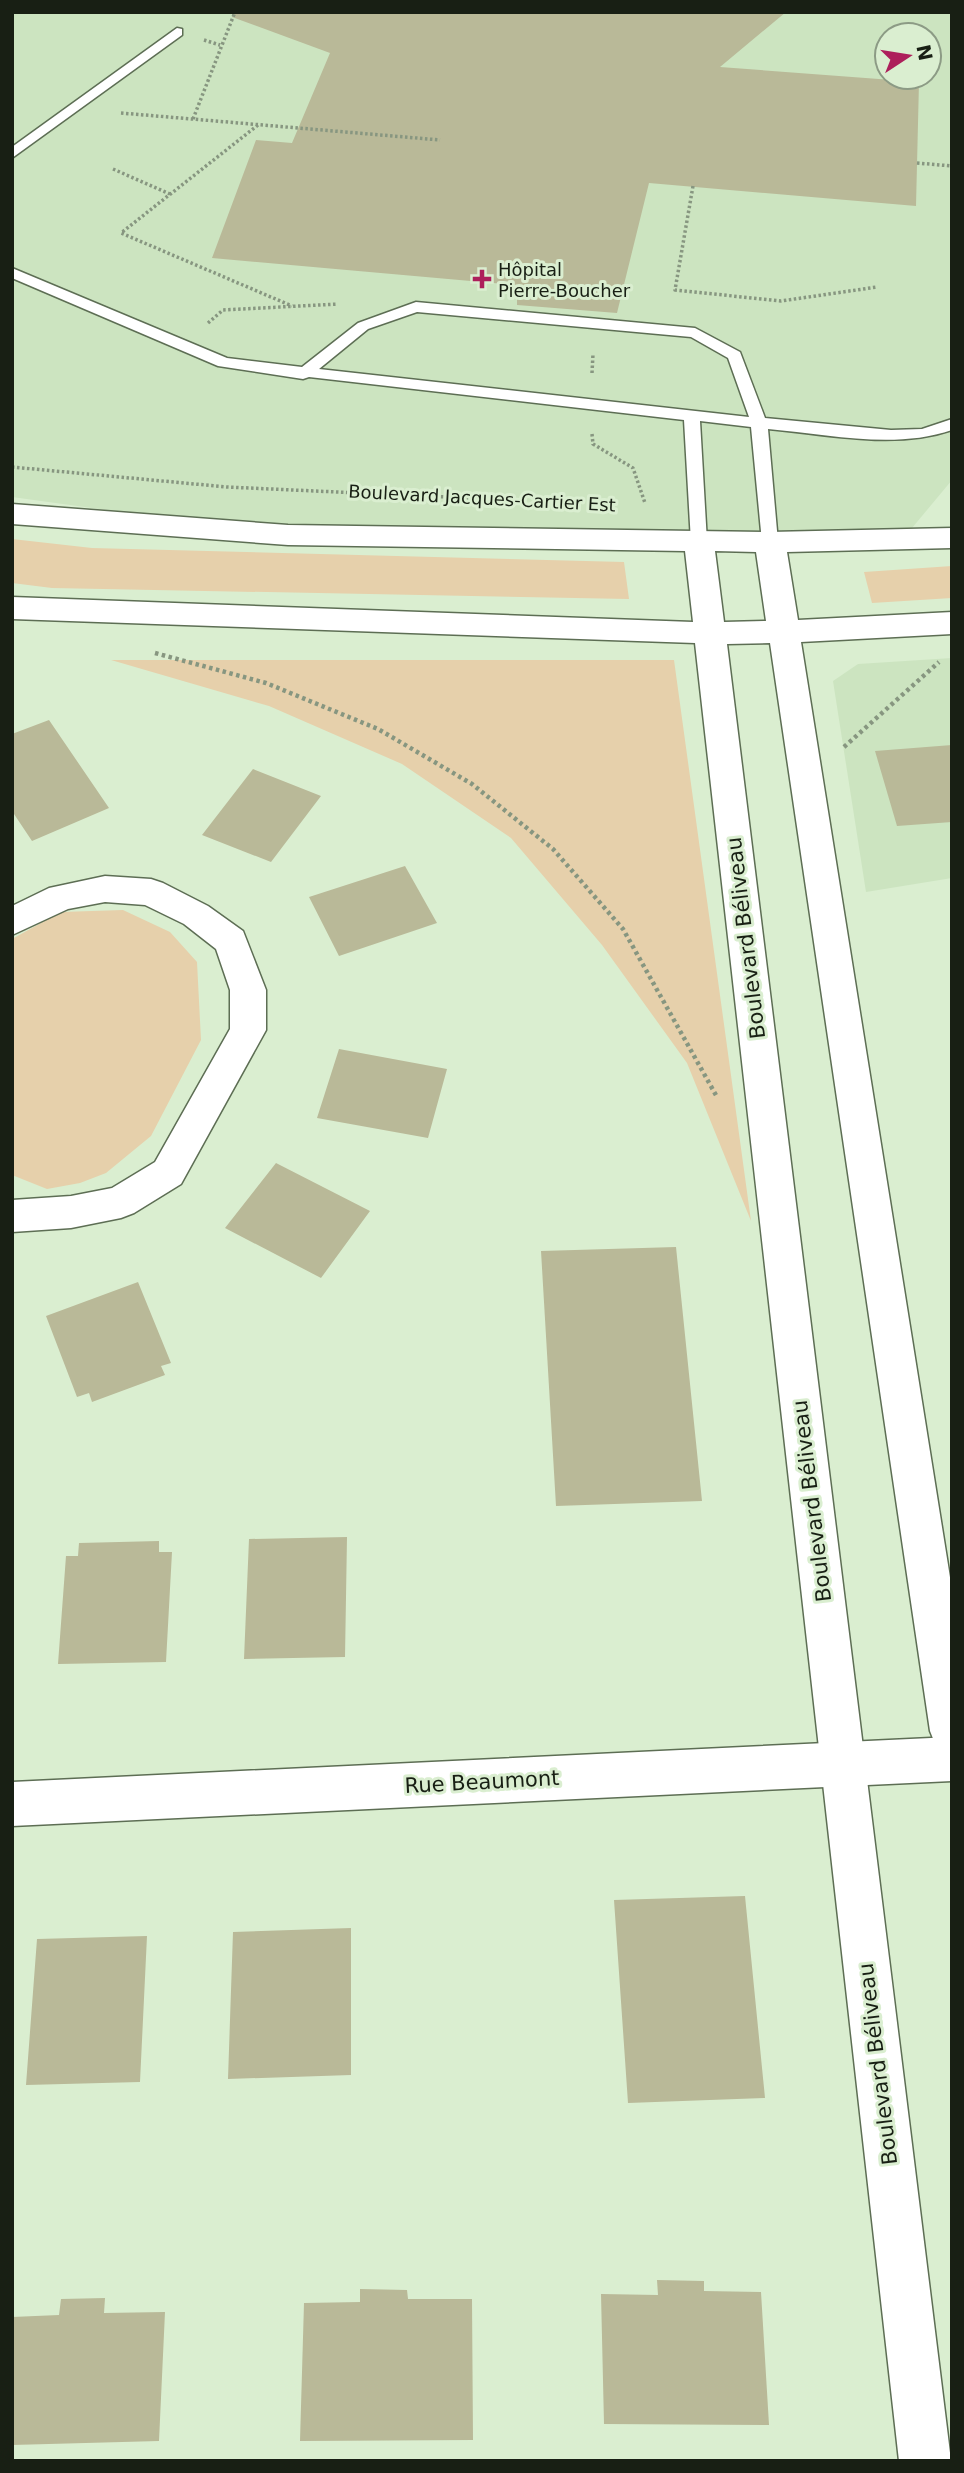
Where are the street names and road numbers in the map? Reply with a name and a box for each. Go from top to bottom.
street label: Boulevard Jacques-Cartier Est [348,481,616,515]
street label: Boulevard Béliveau [722,836,770,1040]
street label: Boulevard Béliveau [788,1399,836,1603]
street label: Rue Beaumont [404,1766,560,1798]
street label: Boulevard Béliveau [854,1962,902,2166]

